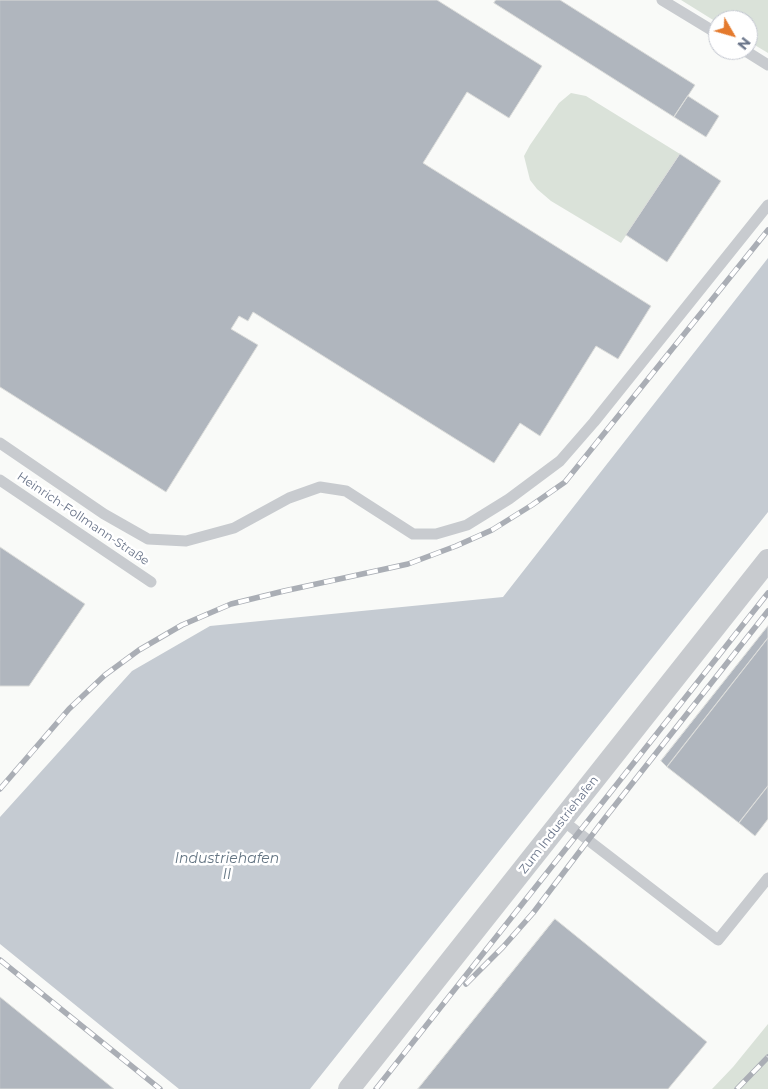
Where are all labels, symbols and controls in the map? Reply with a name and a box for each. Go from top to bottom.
north arrow [708,10,758,60]
text: N [733,34,755,54]
street label: Heinrich-Follmann-Straße [14,469,152,569]
street label: Zum Industriehafen [516,773,602,877]
water label: Industriehafen II [175,851,279,884]

